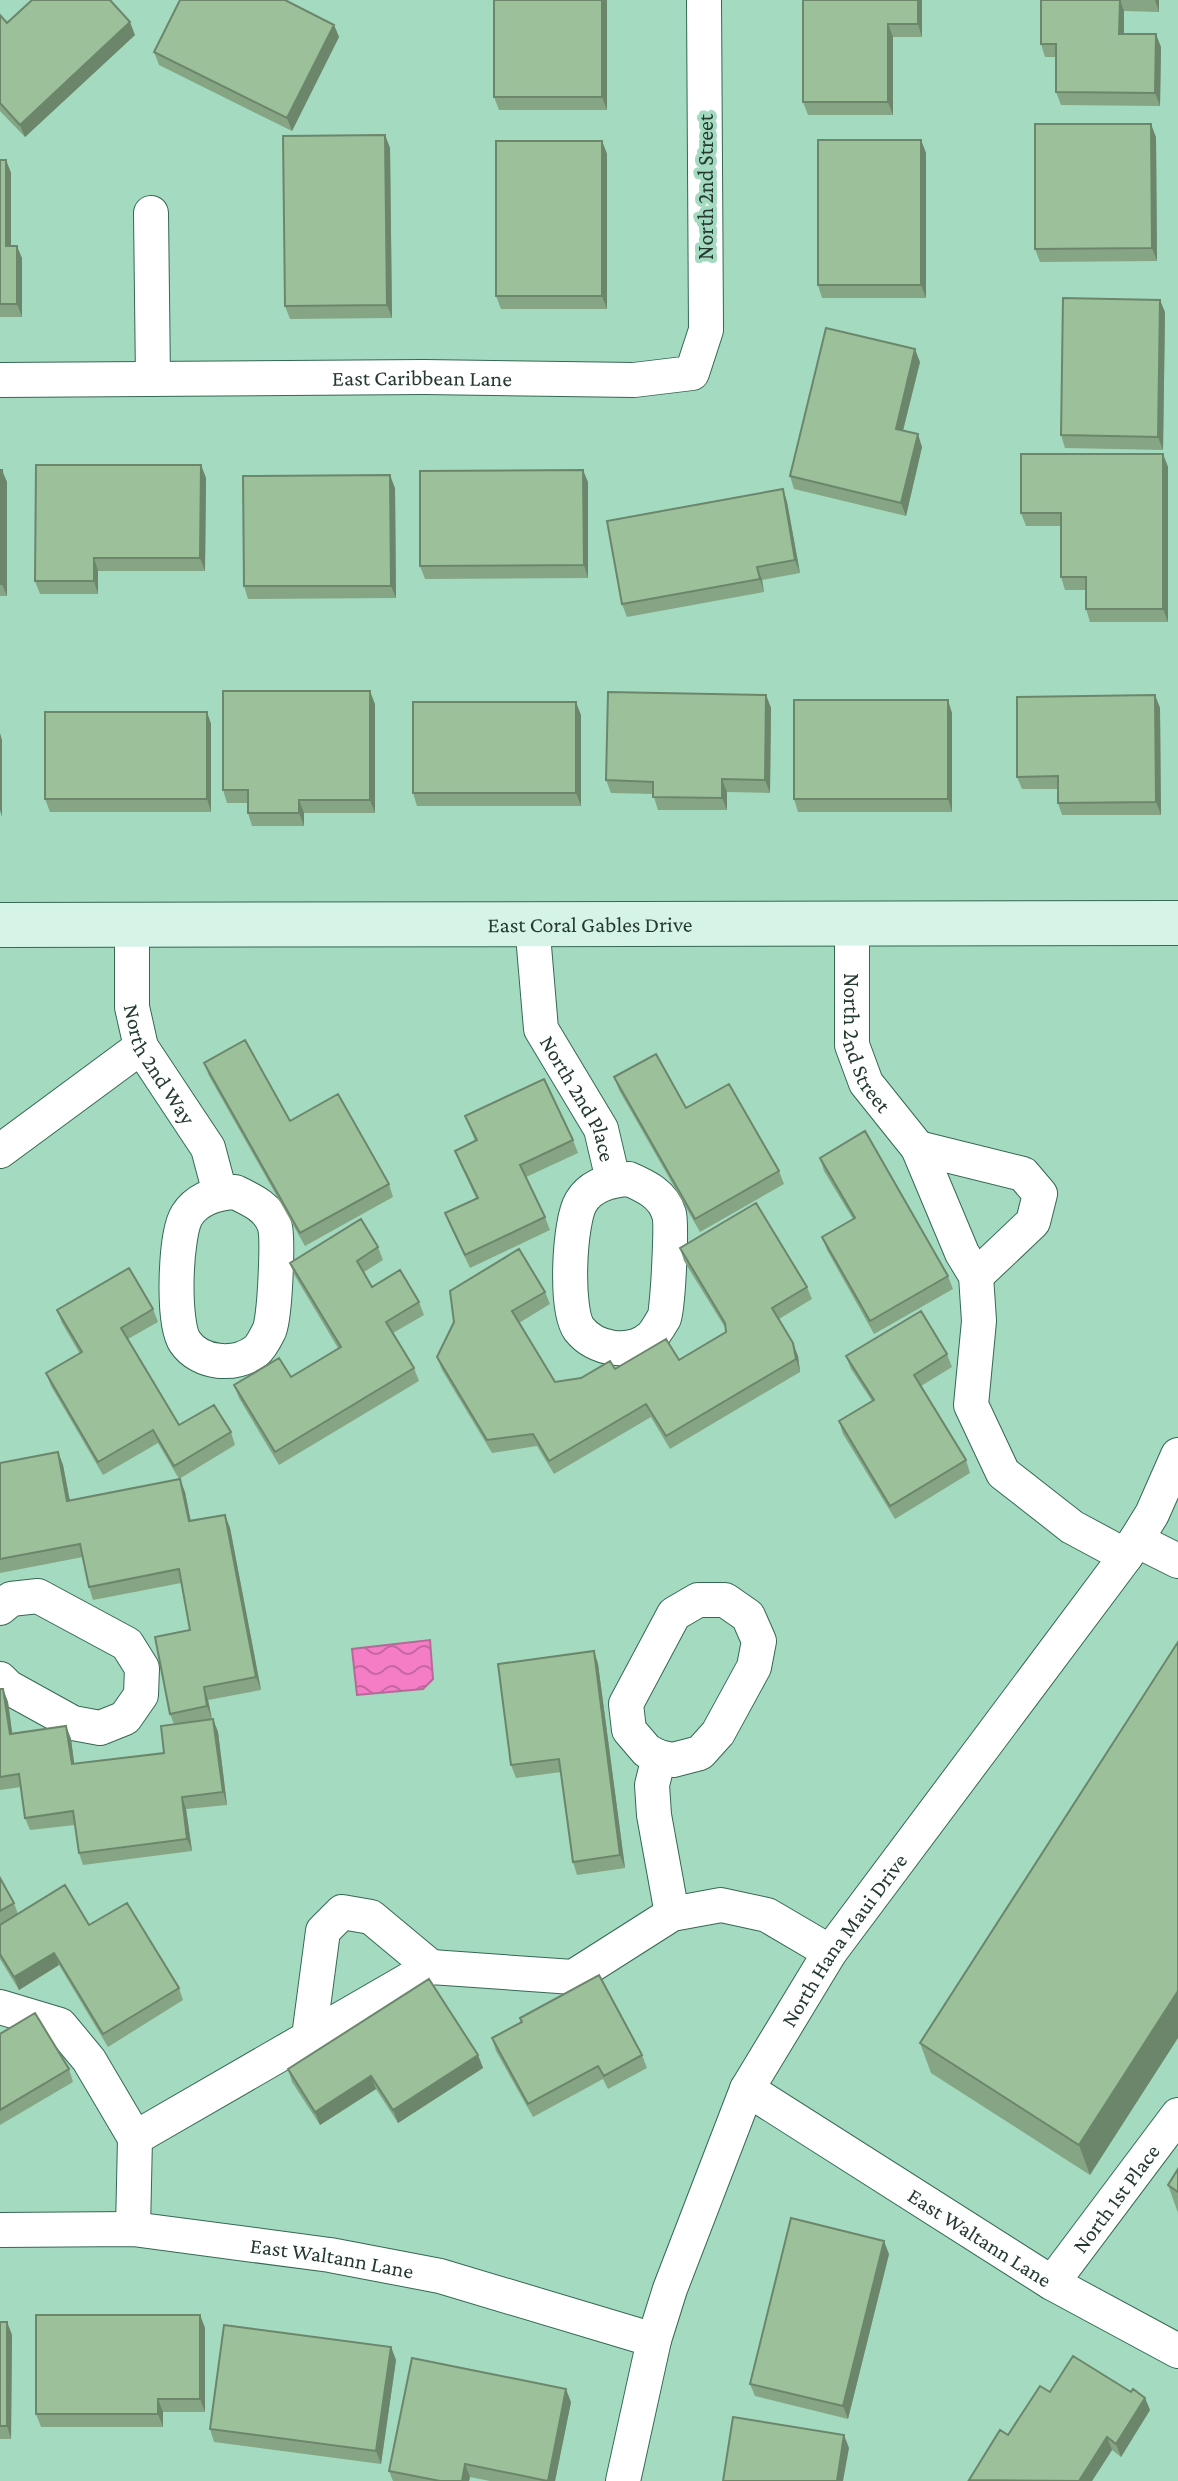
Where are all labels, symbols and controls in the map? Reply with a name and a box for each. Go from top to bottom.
street label: North 2nd Street [693,113,718,260]
street label: East Caribbean Lane [332,364,512,391]
street label: East Coral Gables Drive [487,911,693,937]
street label: North 2nd Street [838,973,897,1118]
street label: North 2nd Way [119,1001,202,1130]
street label: North 2nd Place [535,1031,621,1164]
street label: North Hana Maui Drive [775,1848,912,2031]
street label: North 1st Place [1067,2139,1164,2257]
street label: East Waltann Lane [903,2182,1056,2292]
street label: East Waltann Lane [249,2232,416,2283]

